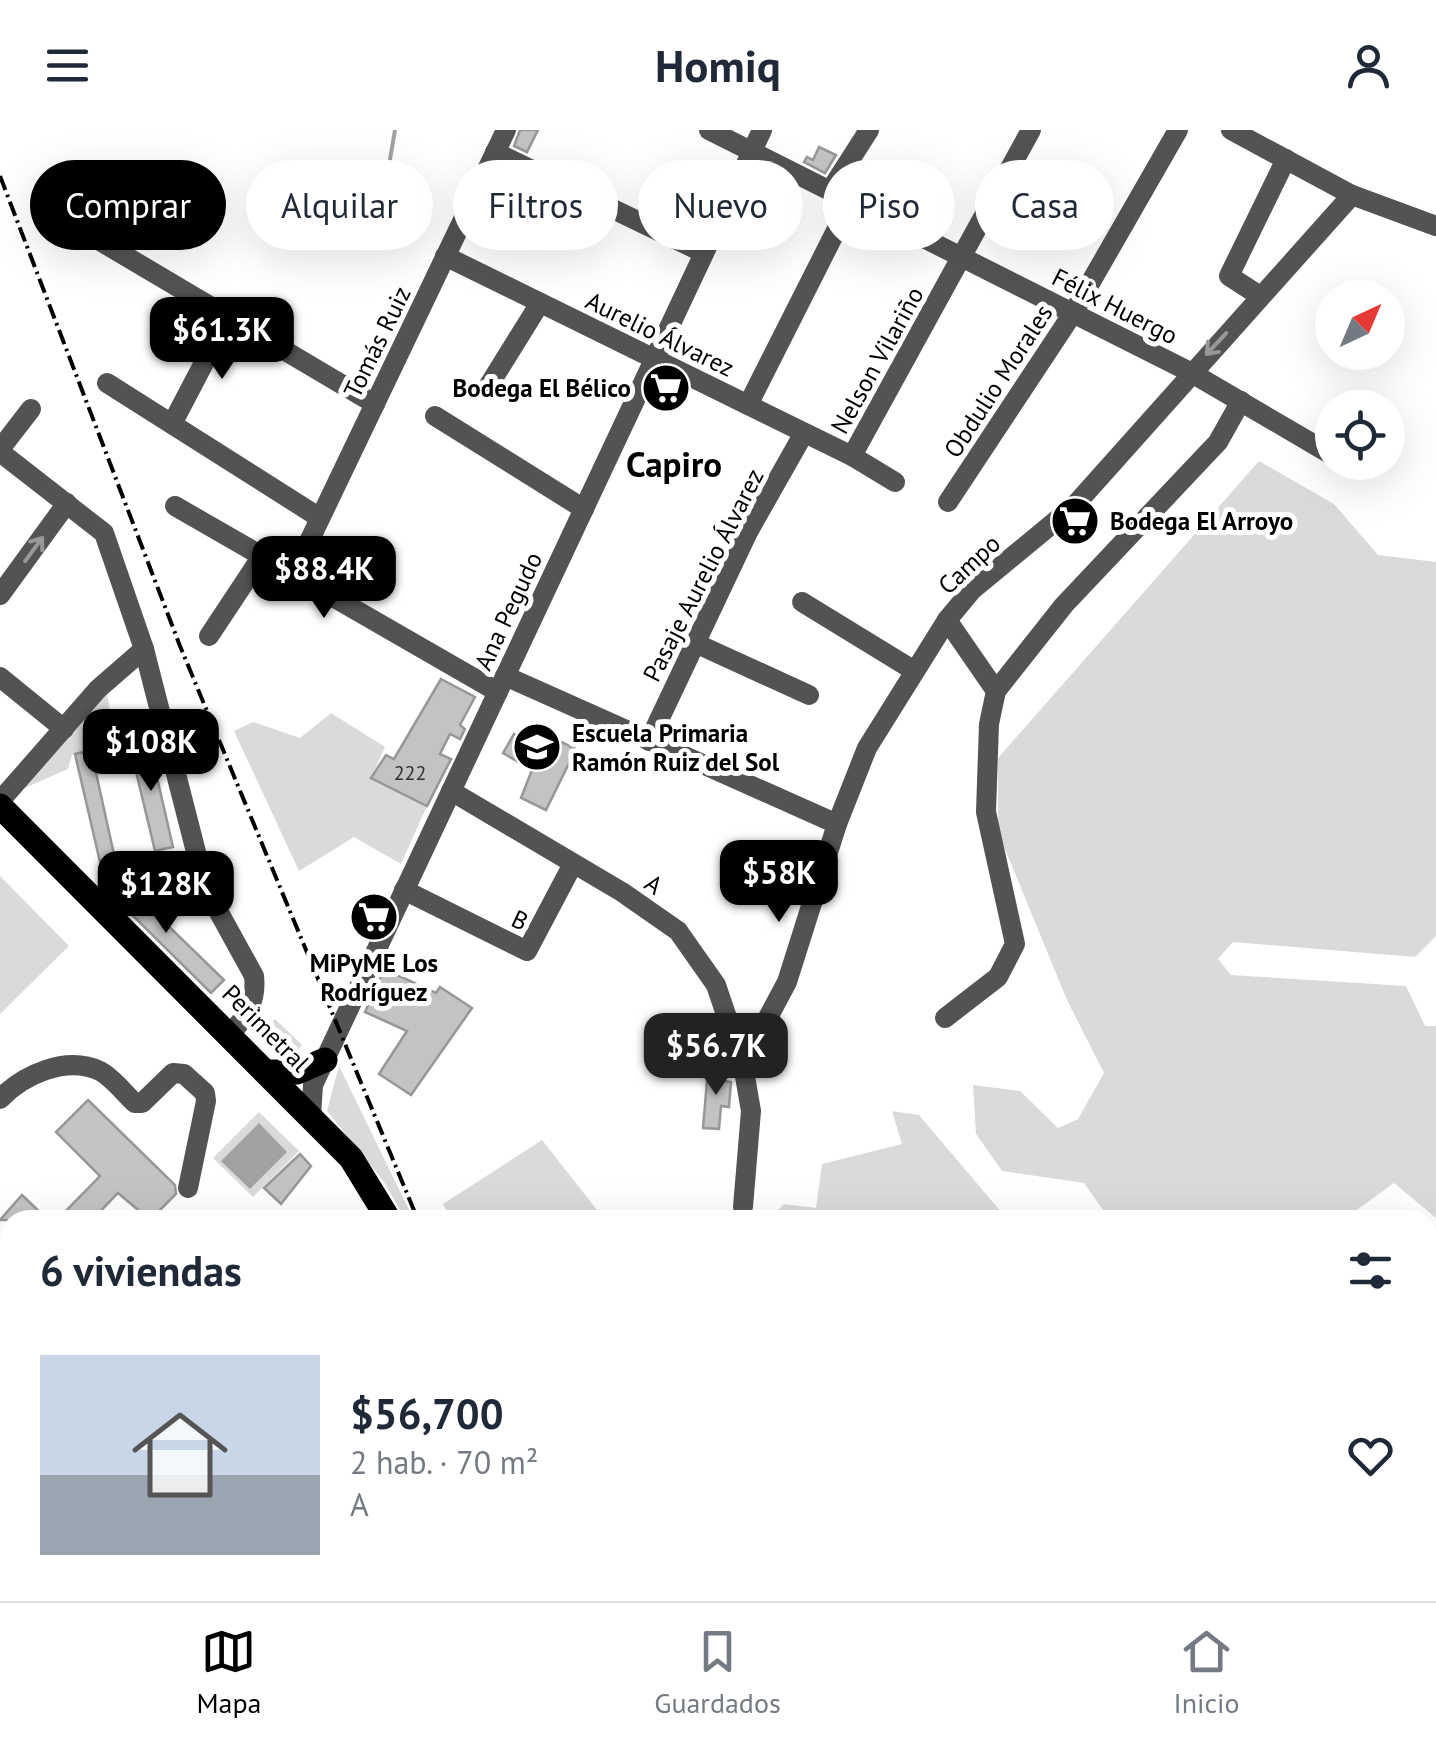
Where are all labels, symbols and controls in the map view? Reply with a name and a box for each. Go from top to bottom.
text: Homiq [655,36,781,94]
icon: menu [40,38,95,93]
icon: person [1341,38,1396,93]
chip: Comprar [30,160,226,250]
chip: Alquilar [246,160,433,250]
chip: Filtros [453,160,618,250]
chip: Nuevo [638,160,803,250]
chip: Piso [823,160,955,250]
chip: Casa [975,160,1114,250]
street label: Félix Huergo [1047,261,1183,351]
north arrow [1315,280,1405,370]
map controls [1315,280,1405,480]
street label: Tomás Ruiz [336,281,418,403]
street label: Nelson Vilariño [823,281,931,439]
street label: Aurelio Álvarez [581,284,739,384]
pin: $61.3K [141,297,303,382]
street label: Obdulio Morales [937,298,1059,464]
text: $61.3K [172,308,272,350]
one-way arrow [1205,331,1228,356]
supermarket icon: Bodega El Bélico [640,362,692,414]
place label: Bodega El Bélico [453,372,631,404]
button: locate [1315,390,1405,480]
district label: Capiro [626,441,722,487]
street label: Pasaje Aurelio Álvarez [635,463,771,687]
supermarket icon: Bodega El Arroyo [1049,495,1101,547]
place label: Bodega El Arroyo [1110,505,1293,537]
street label: Campo [931,527,1007,601]
one-way arrow [23,536,44,563]
pin: $88.4K [243,536,405,621]
text: $88.4K [274,547,374,589]
street label: Ana Pegudo [467,547,549,675]
pin: $108K [81,709,221,794]
place label: Escuela Primaria Ramón Ruiz del Sol [572,717,780,778]
text: $108K [105,720,197,762]
school or university icon: Escuela Primaria Ramón Ruiz del Sol [511,721,563,773]
house number: 222 [394,760,426,786]
pin: $58K [720,840,838,925]
pin: $128K [96,851,236,936]
text: $58K [742,851,816,893]
text: $128K [120,862,212,904]
street label: A [639,867,669,902]
supermarket icon: MiPyME Los Rodríguez [348,891,400,943]
street label: B [507,902,533,938]
place label: MiPyME Los Rodríguez [310,947,438,1008]
street label: Perimetral [216,978,317,1079]
pin: $56.7K [635,1013,797,1098]
text: $56.7K [666,1024,766,1066]
text: 6 viviendas [40,1243,242,1298]
icon: filters [1343,1243,1398,1298]
text: $56,700 [350,1386,503,1441]
icon: home [120,1395,240,1515]
icon: heart [1343,1428,1398,1483]
text: 2 hab. · 70 m² [350,1441,538,1483]
text: A [350,1483,369,1525]
tab: Mapa [196,1624,261,1721]
tab: Guardados [654,1624,781,1721]
tab: Inicio [1173,1624,1240,1721]

